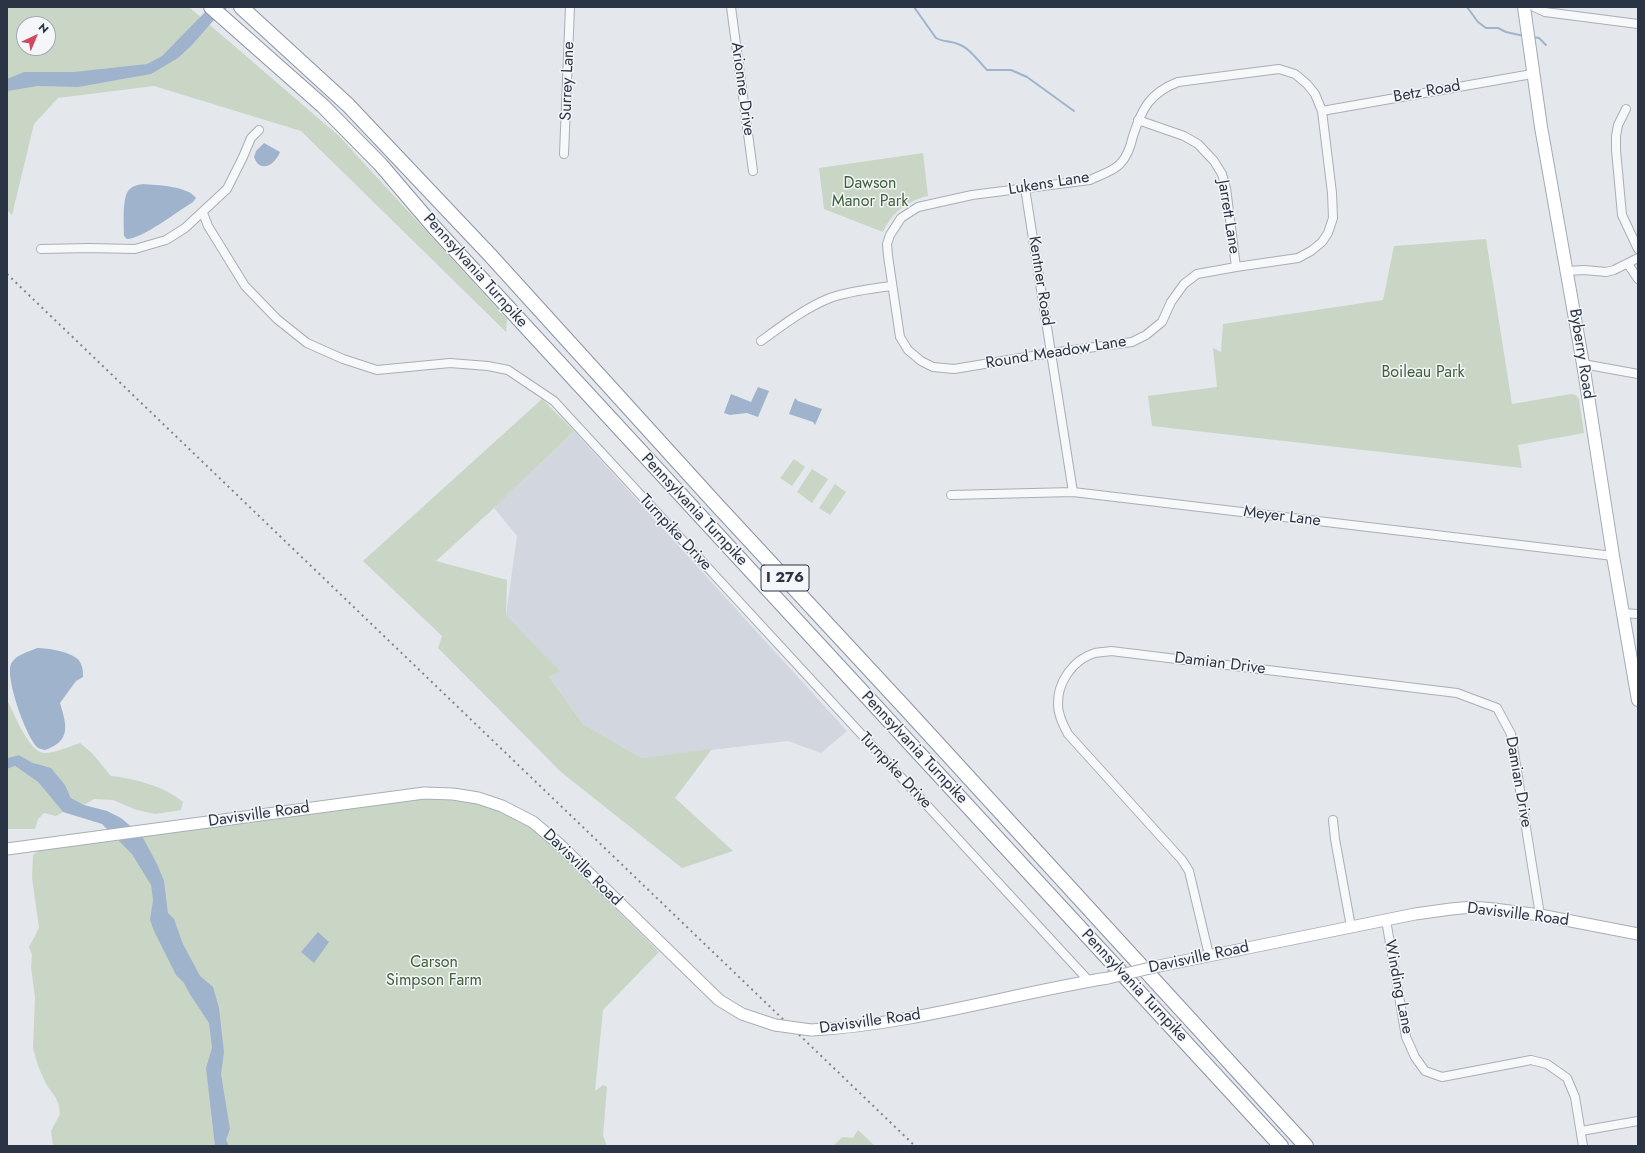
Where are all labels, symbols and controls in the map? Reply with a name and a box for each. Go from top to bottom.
north arrow [16,16,56,56]
text: N [35,19,52,37]
street label: Surrey Lane [557,41,579,121]
street label: Arionne Drive [726,41,758,137]
street label: Betz Road [1392,77,1462,107]
street label: Lukens Lane [1007,168,1091,200]
park label: Dawson Manor Park [832,174,908,212]
street label: Jarrett Lane [1213,179,1243,255]
street label: Pennsylvania Turnpike [419,210,531,332]
street label: Kentner Road [1023,235,1057,327]
street label: Byberry Road [1564,307,1598,401]
street label: Round Meadow Lane [984,332,1128,374]
park label: Boileau Park [1381,363,1465,383]
street label: Pennsylvania Turnpike [637,450,751,570]
street label: Turnpike Drive [635,491,715,575]
street label: Meyer Lane [1242,503,1322,531]
road number: I 276 [761,565,809,591]
street label: Damian Drive [1173,649,1267,679]
street label: Pennsylvania Turnpike [857,688,971,808]
street label: Turnpike Drive [855,729,935,813]
street label: Damian Drive [1501,735,1535,829]
street label: Davisville Road [207,798,311,832]
street label: Davisville Road [539,826,625,910]
street label: Davisville Road [1466,899,1570,931]
street label: Pennsylvania Turnpike [1077,926,1191,1046]
street label: Davisville Road [1147,938,1251,978]
street label: Winding Lane [1379,938,1417,1036]
park label: Carson Simpson Farm [386,953,482,991]
street label: Davisville Road [818,1005,922,1039]

